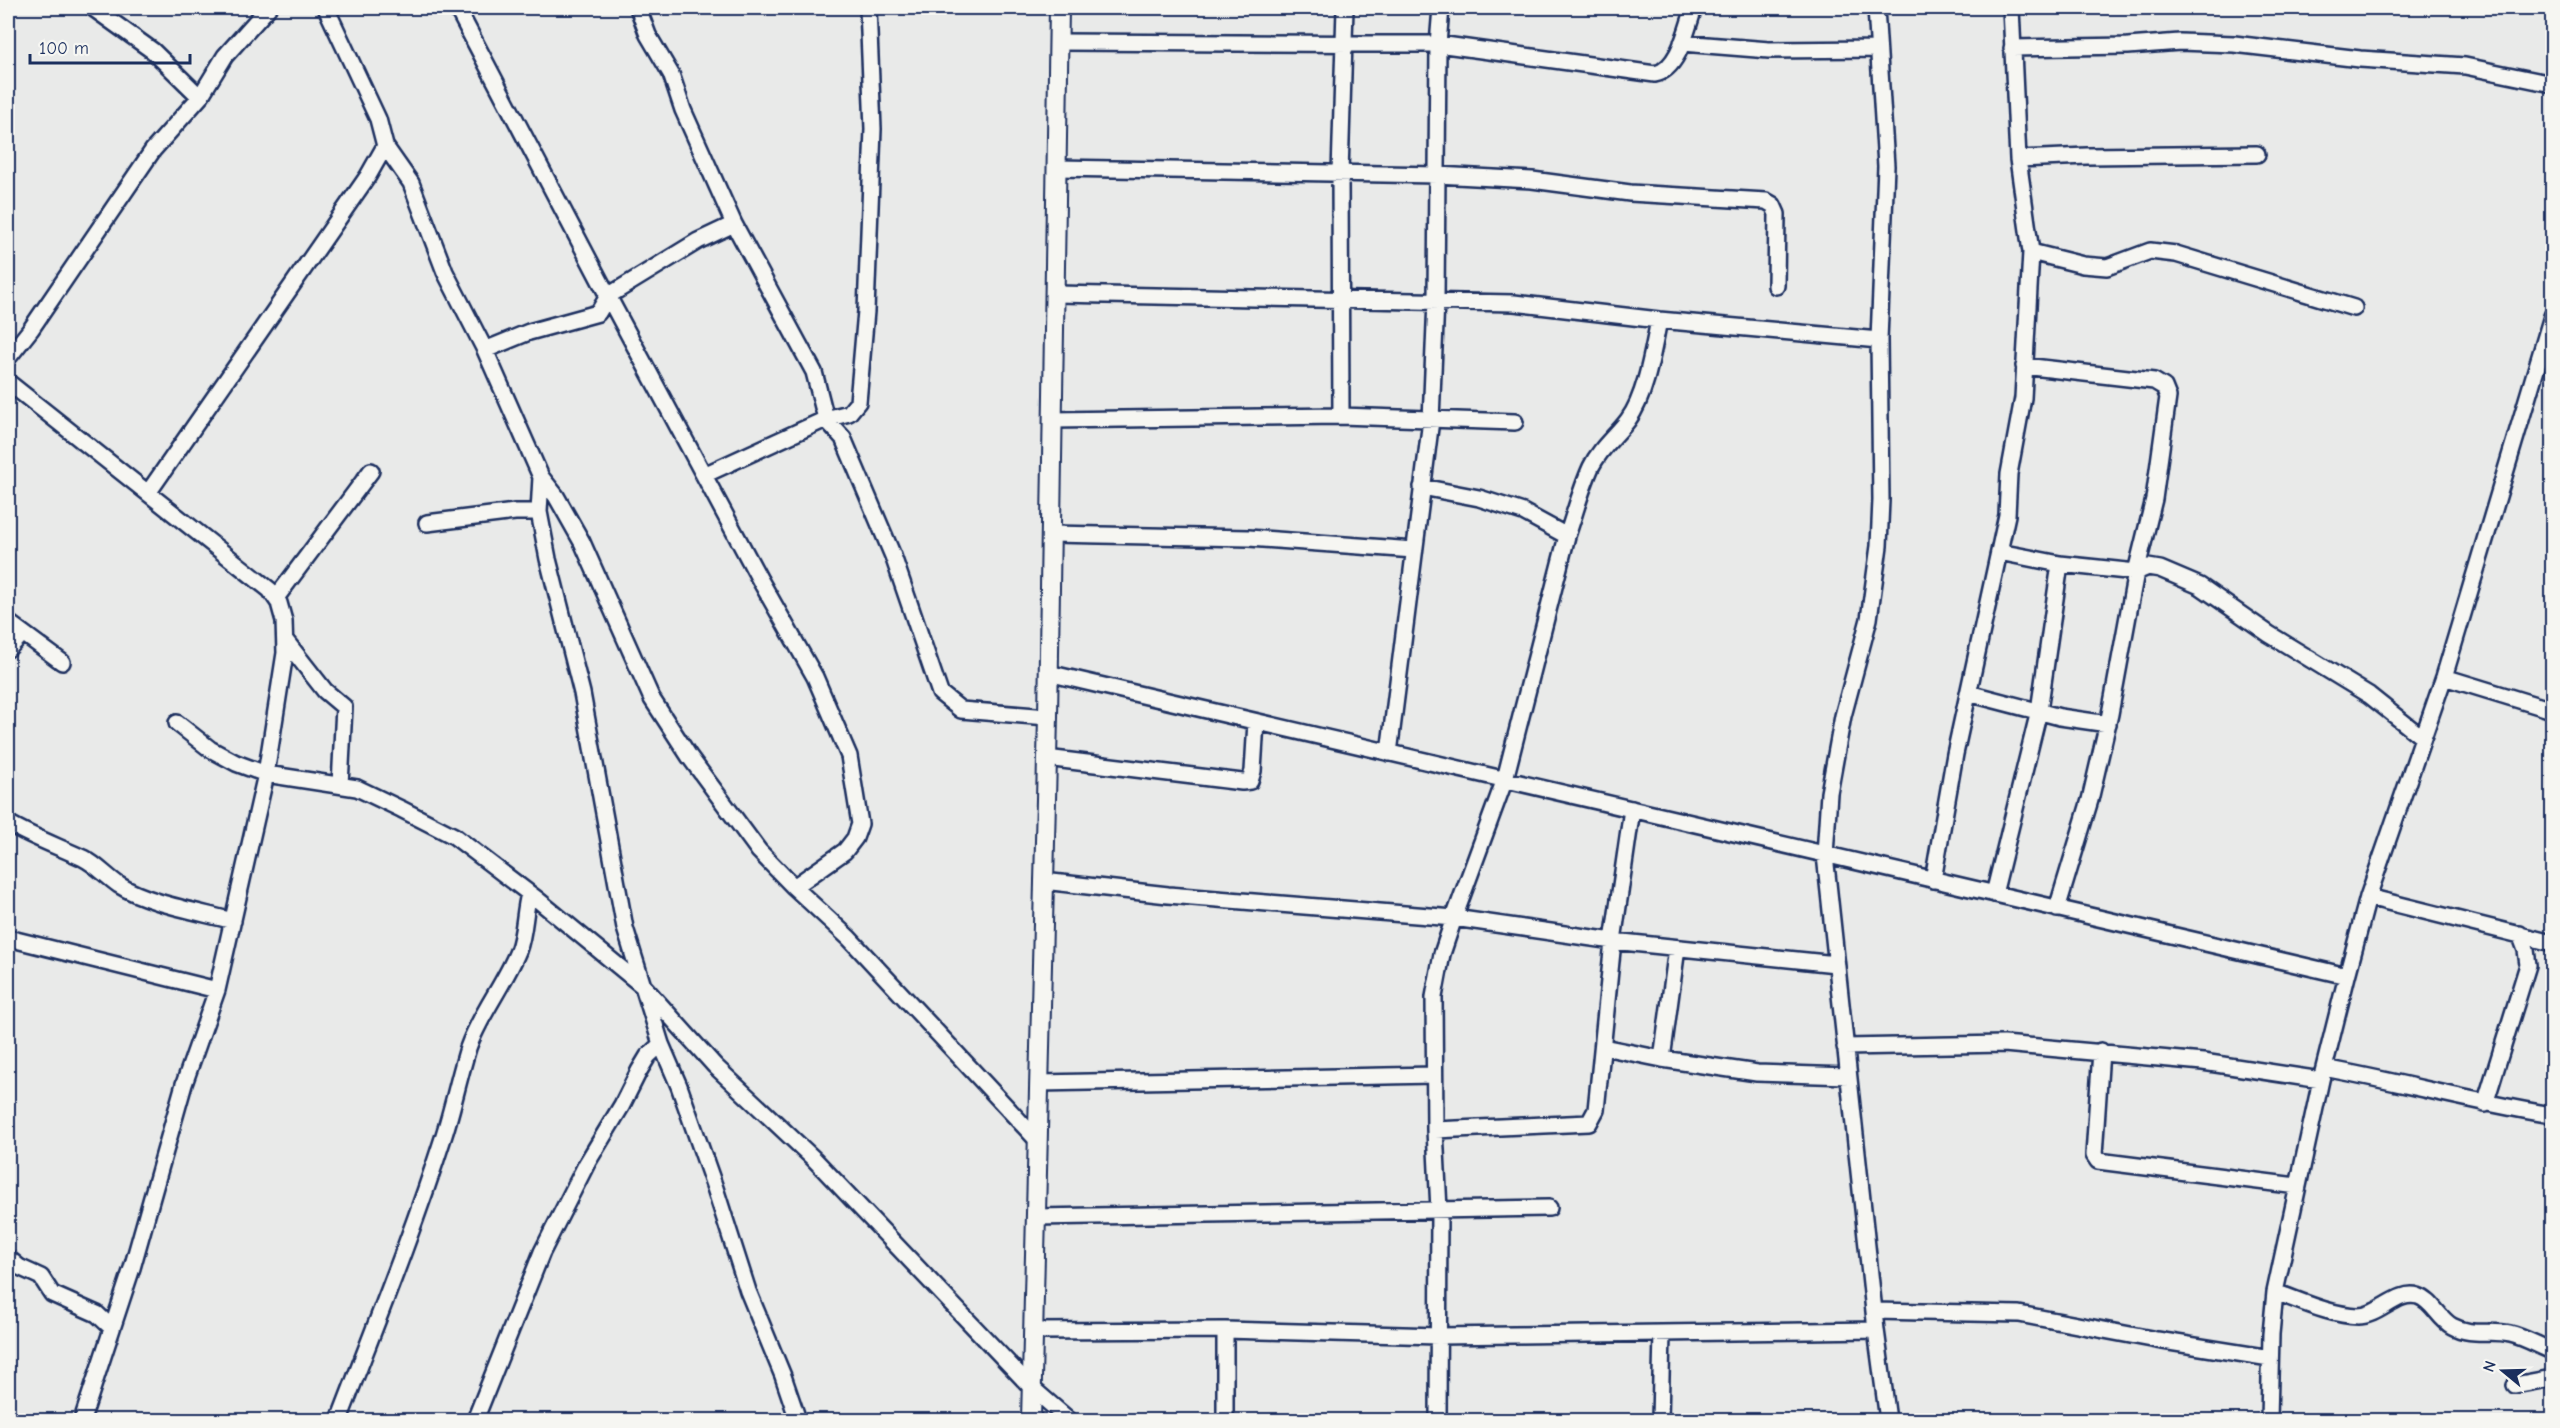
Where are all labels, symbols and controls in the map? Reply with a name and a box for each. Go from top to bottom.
scale bar [30,27,190,65]
text: 100 m [39,38,89,59]
north arrow [2473,1341,2533,1401]
text: N [2480,1359,2500,1374]

